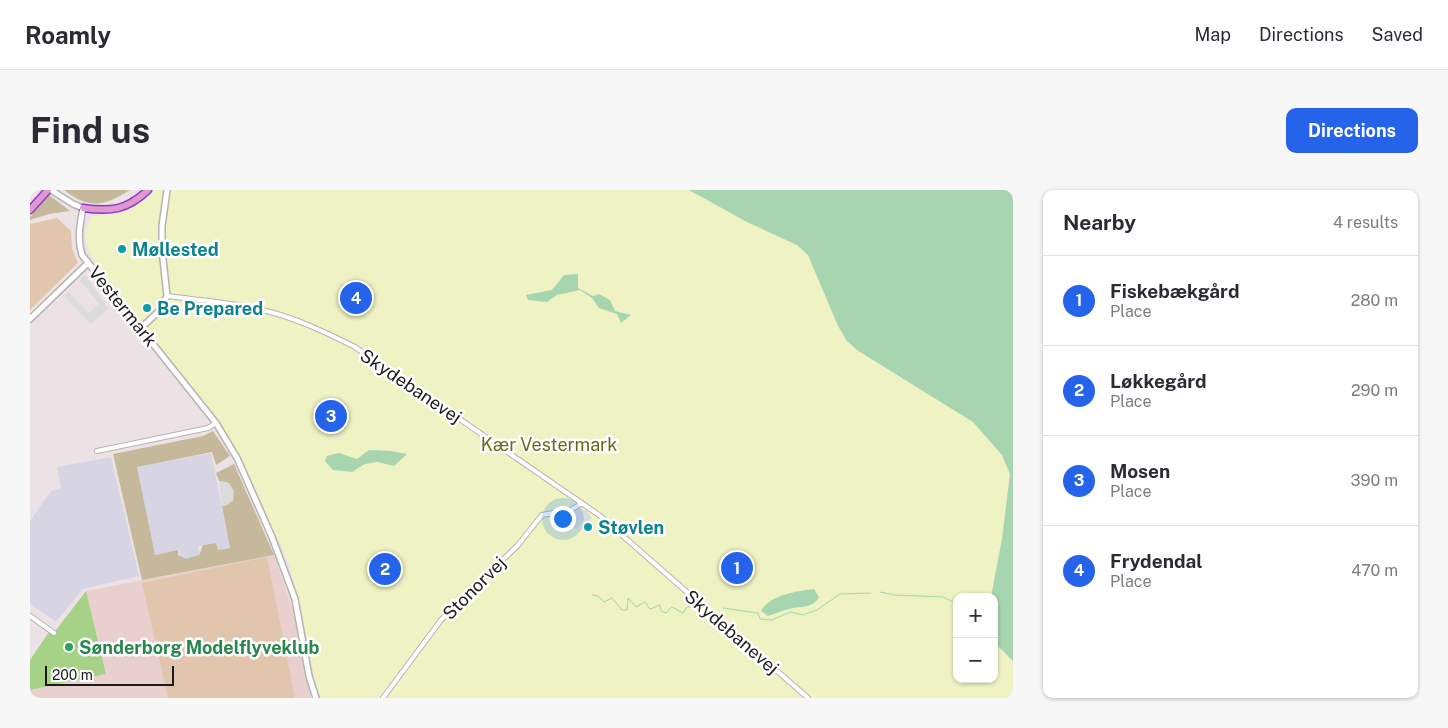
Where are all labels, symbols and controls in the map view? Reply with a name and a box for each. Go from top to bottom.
text: Roamly [25,21,111,49]
text: Map [1194,24,1231,45]
text: Directions [1259,24,1344,45]
text: Saved [1372,24,1423,45]
button: Directions [1286,108,1418,153]
text: Find us [30,110,150,151]
text: Nearby [1063,210,1136,235]
text: 4 results [1333,213,1398,232]
place label: Møllested [132,239,219,260]
marker: Møllested [116,243,128,255]
street label: Vestermark [84,262,162,350]
pin: 4 [340,279,372,317]
text: Fiskebækgård [1110,280,1239,302]
text: 1 [1076,291,1082,310]
text: 280 m [1351,291,1398,310]
place label: Be Prepared [157,298,263,319]
marker: Be Prepared [141,302,153,314]
text: Place [1110,302,1152,321]
street label: Skydebanevej [356,344,466,428]
text: Løkkegård [1110,370,1207,392]
text: 2 [1074,381,1084,400]
text: 290 m [1351,381,1398,400]
text: Place [1110,392,1152,411]
pin: 3 [315,397,347,435]
park label: Kær Vestermark [481,434,617,455]
text: Mosen [1110,460,1170,482]
text: 3 [1074,471,1084,490]
text: 390 m [1351,471,1398,490]
text: Place [1110,482,1152,501]
your location [550,506,576,532]
place label: Støvlen [598,517,664,538]
marker: Støvlen [582,521,594,533]
pin: 1 [721,549,753,587]
pin: 2 [369,550,401,588]
text: Frydendal [1110,550,1202,572]
street label: Stonorvej [438,552,510,624]
text: 4 [1074,561,1084,580]
text: 470 m [1351,561,1398,580]
text: Place [1110,572,1152,591]
street label: Skydebanevej [681,586,783,678]
map controls [953,593,998,683]
button: + [953,593,998,638]
place label: Sønderborg Modelflyveklub [79,637,320,658]
button: − [953,638,998,683]
marker: Sønderborg Modelflyveklub [63,641,75,653]
scale bar [45,663,174,686]
text: 200 m [52,667,93,683]

